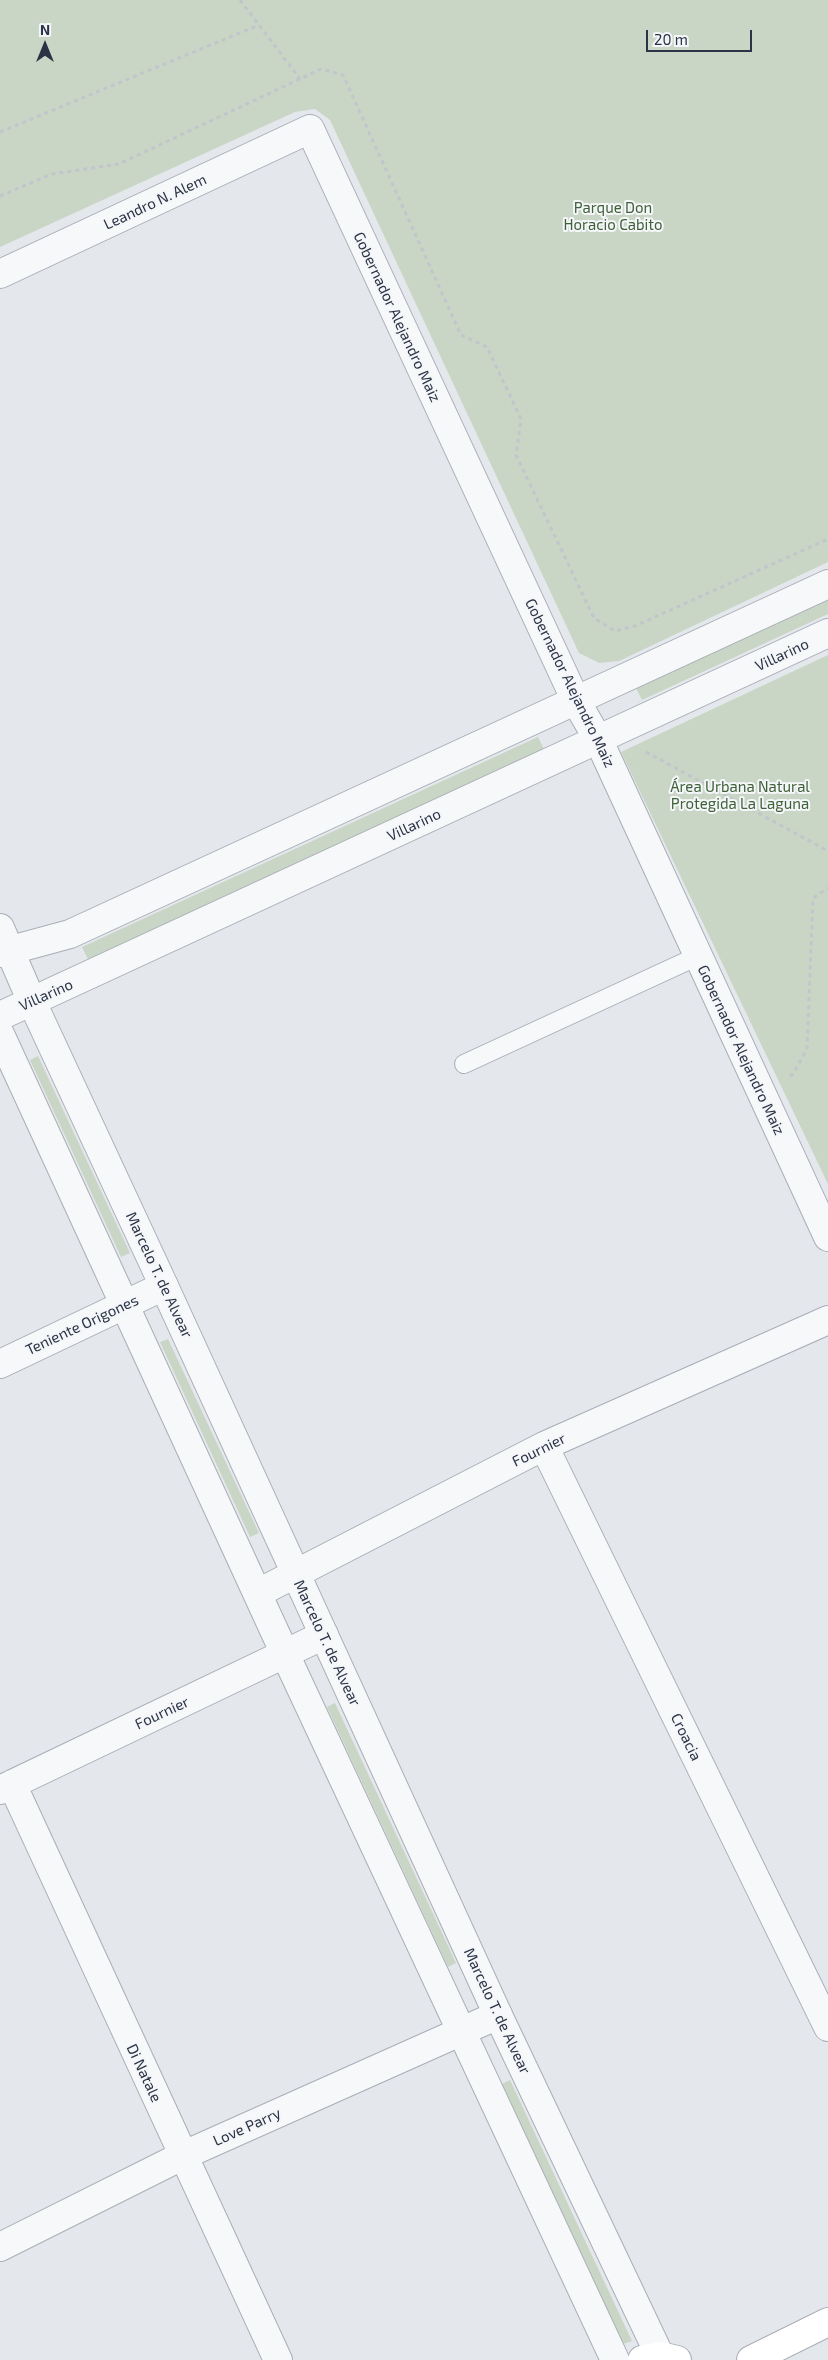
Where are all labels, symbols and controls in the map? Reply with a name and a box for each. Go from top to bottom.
north arrow [20,20,70,70]
scale bar [648,20,754,52]
text: N [40,21,50,38]
text: 20 m [654,30,688,48]
street label: Leandro N. Alem [101,170,209,234]
park label: Parque Don Horacio Cabito [564,199,662,234]
street label: Gobernador Alejandro Maiz [350,229,444,405]
street label: Gobernador Alejandro Maiz [521,596,619,770]
street label: Villarino [752,635,812,675]
park label: Área Urbana Natural Protegida La Laguna [670,778,810,813]
street label: Villarino [384,805,444,845]
street label: Gobernador Alejandro Maiz [694,962,788,1138]
street label: Villarino [16,975,76,1015]
street label: Marcelo T. de Alvear [122,1209,196,1341]
street label: Teniente Origones [23,1291,141,1359]
street label: Fournier [509,1429,569,1471]
street label: Marcelo T. de Alvear [290,1577,364,1709]
street label: Fournier [132,1693,192,1733]
street label: Croacia [667,1710,705,1764]
street label: Marcelo T. de Alvear [460,1945,534,2077]
street label: Di Natale [123,2041,165,2105]
street label: Love Parry [210,2104,284,2150]

